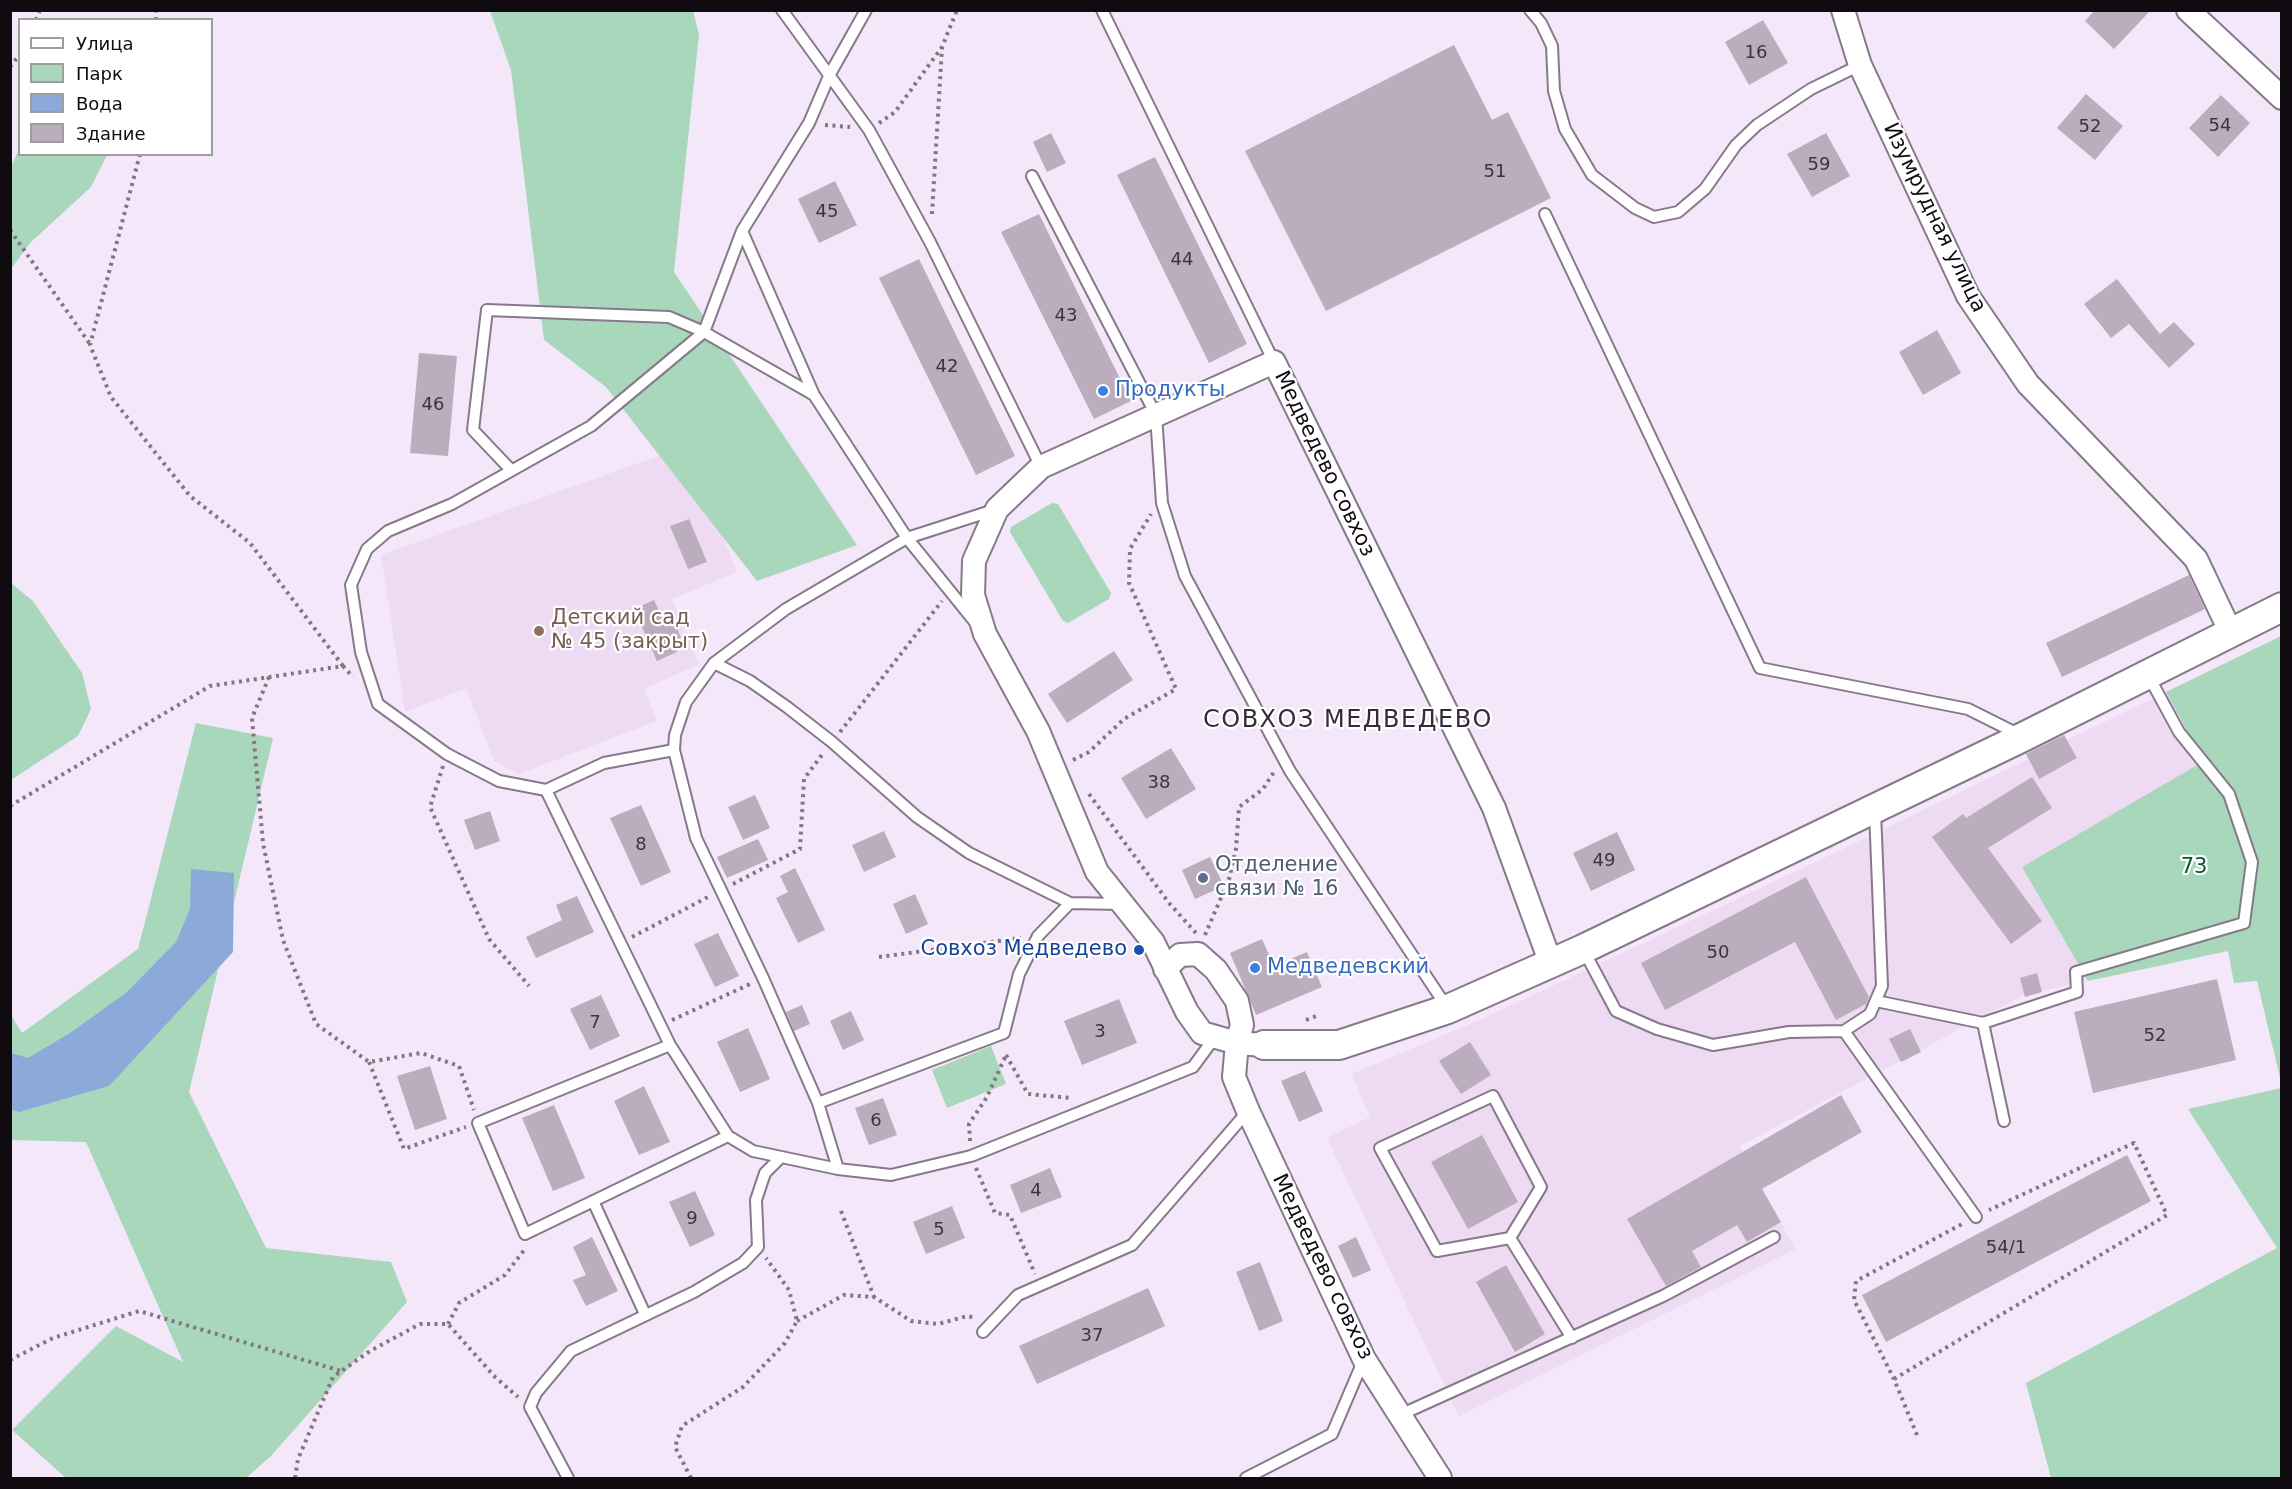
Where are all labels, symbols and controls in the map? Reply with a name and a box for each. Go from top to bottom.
legend [18,18,213,156]
text: Улица [76,33,133,54]
house number: 16 [1745,42,1767,64]
text: Парк [76,63,123,84]
text: Вода [76,93,123,114]
house number: 54 [2209,115,2231,137]
house number: 52 [2079,116,2101,138]
street label: Изумрудная улица [1877,119,1991,317]
text: Здание [76,123,146,144]
house number: 59 [1808,154,1830,176]
house number: 51 [1484,161,1506,183]
house number: 45 [816,201,838,223]
house number: 44 [1171,249,1193,271]
house number: 43 [1055,305,1077,327]
house number: 42 [936,356,958,378]
street label: Медведево совхоз [1268,367,1380,561]
place label: Продукты [1115,378,1225,404]
marker: Продукты [1096,384,1110,398]
house number: 46 [422,394,444,416]
place label: Детский сад № 45 (закрыт) [551,606,708,656]
marker: Детский сад № 45 (закрыт) [532,624,546,638]
district label: СОВХОЗ МЕДВЕДЕВО [1203,707,1493,735]
house number: 38 [1148,772,1170,794]
house number: 8 [635,834,647,856]
house number: 49 [1593,850,1615,872]
place label: Отделение связи № 16 [1215,853,1338,903]
park label: 73 [2181,855,2207,881]
marker: Отделение связи № 16 [1196,871,1210,885]
place label: Совхоз Медведево [920,937,1127,963]
house number: 50 [1707,942,1729,964]
marker: Совхоз Медведево [1132,943,1146,957]
place label: Медведевский [1267,955,1429,981]
marker: Медведевский [1248,961,1262,975]
house number: 7 [589,1012,601,1034]
house number: 3 [1094,1021,1106,1043]
house number: 52 [2144,1025,2166,1047]
house number: 6 [870,1110,882,1132]
street label: Медведево совхоз [1266,1170,1378,1364]
house number: 4 [1030,1180,1042,1202]
house number: 9 [686,1208,698,1230]
house number: 5 [933,1219,945,1241]
house number: 54/1 [1986,1237,2026,1259]
house number: 37 [1081,1325,1103,1347]

